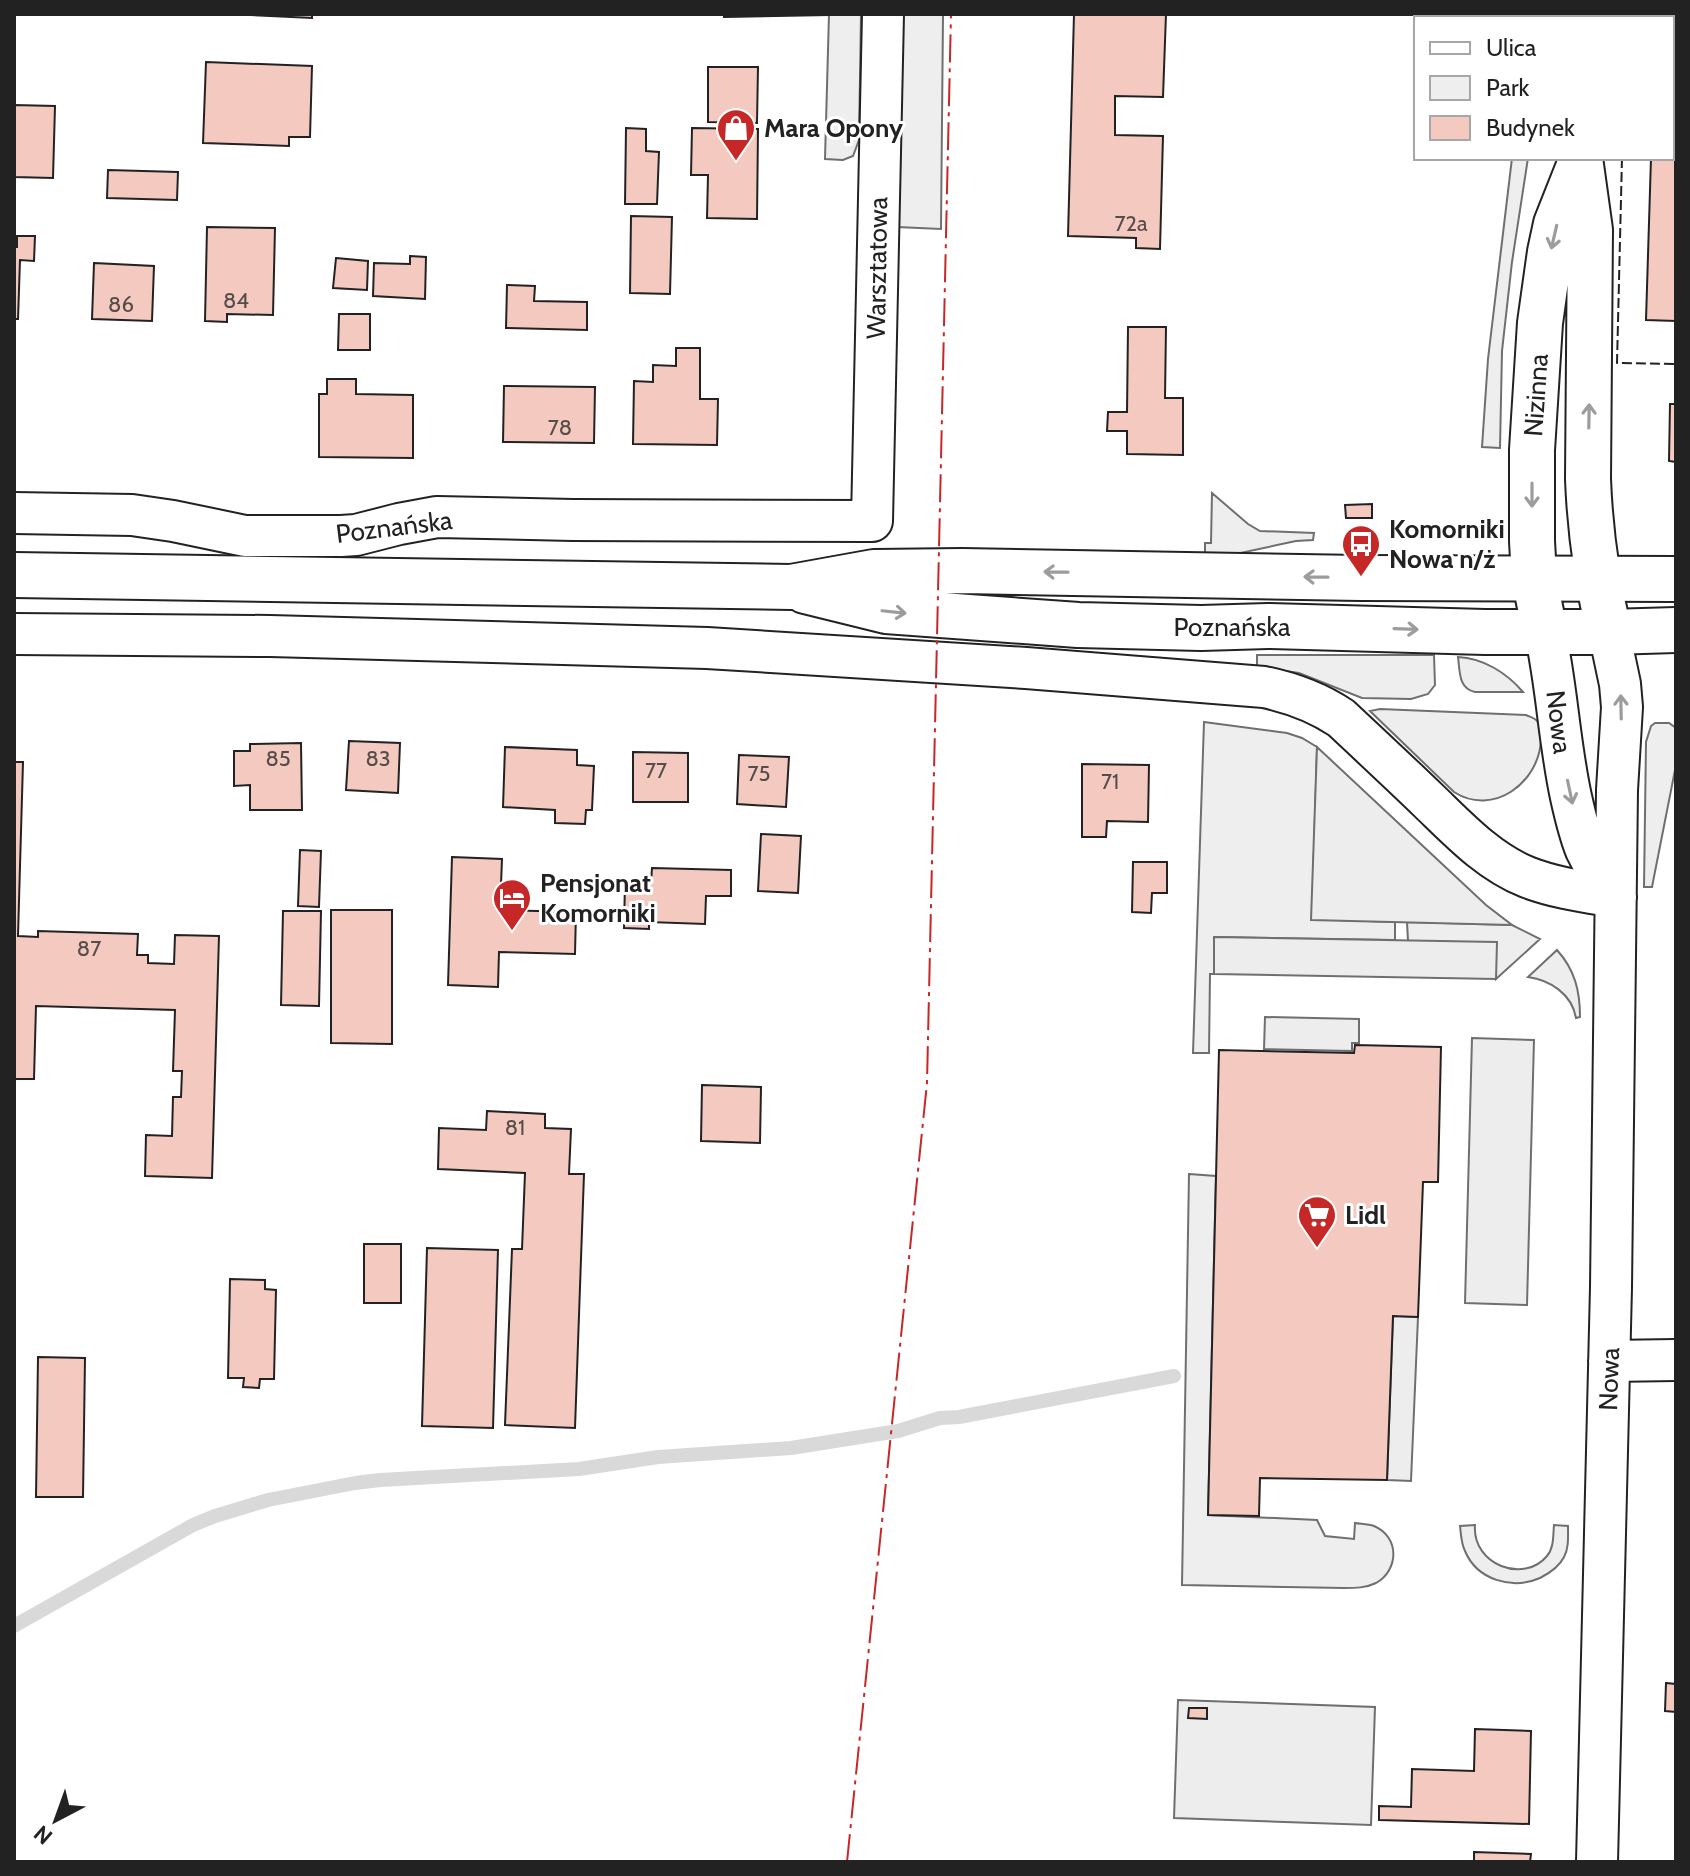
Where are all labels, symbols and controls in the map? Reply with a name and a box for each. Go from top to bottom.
legend [1414,16,1674,160]
text: Ulica [1486,33,1537,62]
text: Park [1486,73,1529,102]
shop icon: Mara Opony [715,107,757,162]
place label: Mara Opony [764,112,903,144]
text: Budynek [1486,113,1575,142]
street label: Warsztatowa [860,196,894,339]
house number: 72a [1114,210,1148,237]
one-way arrow [1546,223,1561,249]
house number: 84 [223,287,249,314]
house number: 86 [108,291,134,318]
street label: Nizinna [1517,352,1555,437]
one-way arrow [1581,403,1597,430]
house number: 78 [548,414,572,441]
one-way arrow [1524,481,1540,508]
street label: Poznańska [334,504,455,550]
place label: Komorniki Nowa n/ż [1389,513,1505,575]
bus stop icon: Komorniki Nowa n/ż [1340,523,1382,578]
one-way arrow [1043,564,1070,580]
one-way arrow [1303,569,1330,584]
one-way arrow [881,604,907,619]
street label: Poznańska [1173,611,1291,643]
one-way arrow [1392,622,1419,637]
street label: Nowa [1539,689,1579,756]
one-way arrow [1614,694,1629,721]
house number: 85 [265,745,291,772]
house number: 83 [365,745,391,772]
house number: 77 [645,757,667,784]
house number: 75 [748,760,770,787]
house number: 71 [1101,768,1119,795]
one-way arrow [1563,778,1578,804]
place label: Pensjonat Komorniki [540,867,656,929]
hotel icon: Pensjonat Komorniki [491,877,533,932]
house number: 87 [77,935,101,962]
house number: 81 [505,1114,525,1141]
supermarket icon: Lidl [1296,1194,1338,1249]
place label: Lidl [1345,1199,1386,1231]
street label: Nowa [1592,1346,1626,1411]
north arrow [16,1780,96,1860]
text: N [28,1819,58,1850]

